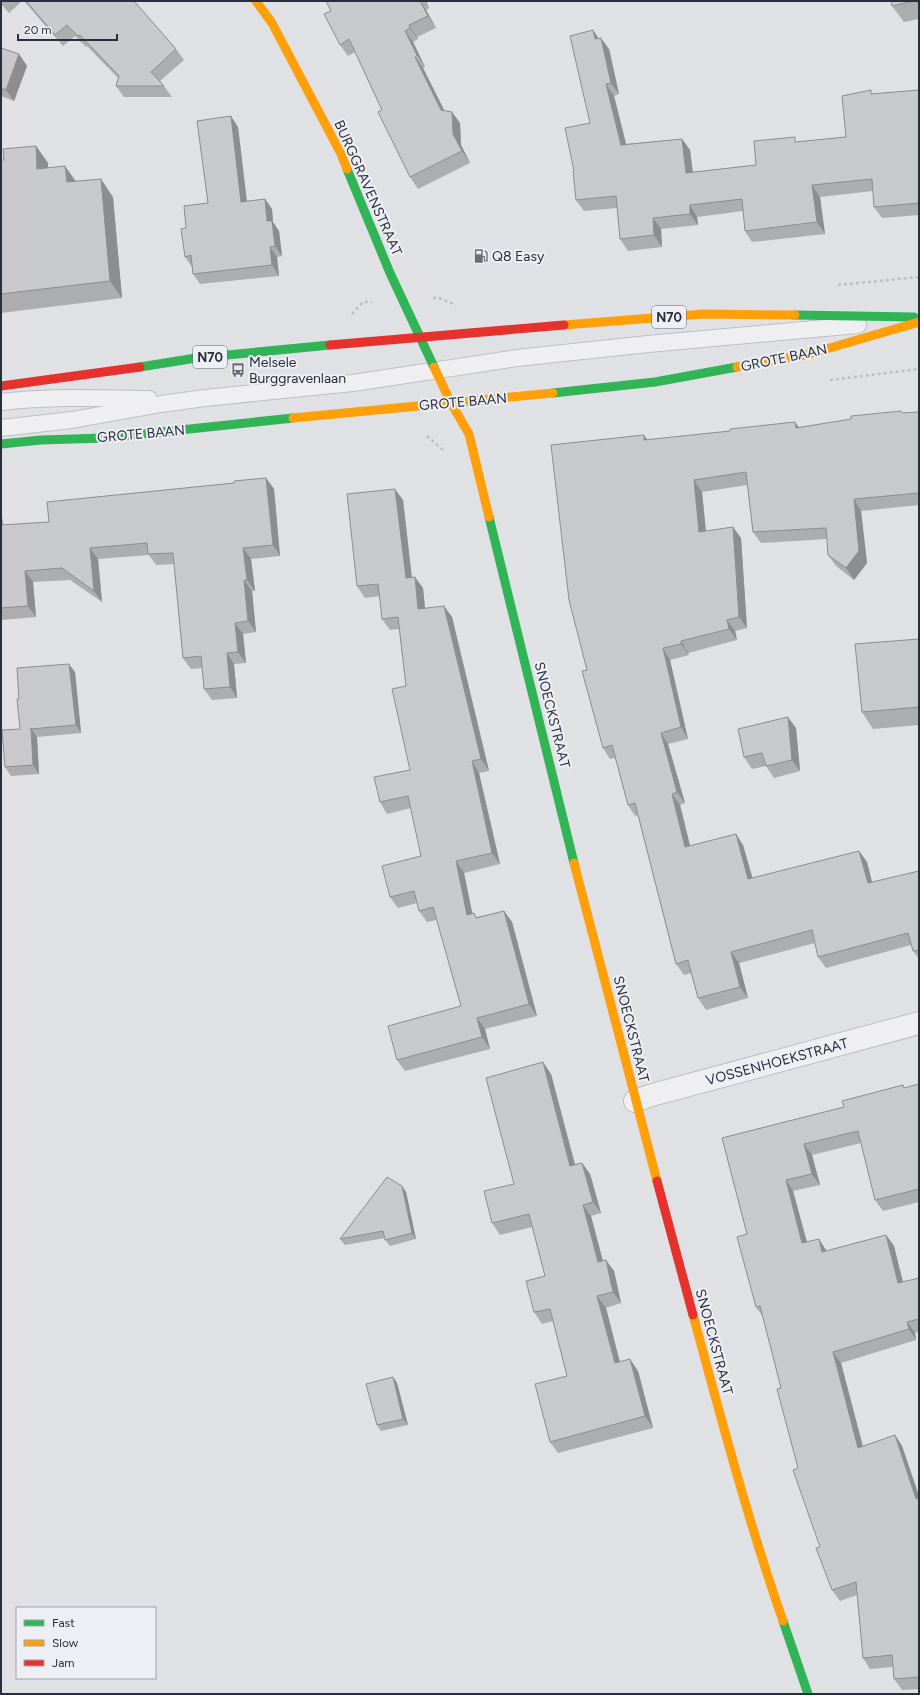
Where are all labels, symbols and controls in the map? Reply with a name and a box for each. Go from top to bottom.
scale bar [18,16,117,42]
text: 20 m [24,23,52,37]
street label: BURGGRAVENSTRAAT [330,118,406,259]
fuel station icon: Q8 Easy [473,248,489,264]
place label: Q8 Easy [492,248,545,265]
road number: N70 [652,306,686,328]
street label: GROTE BAAN [739,341,829,375]
road number: N70 [193,346,227,368]
place label: Melsele Burggravenlaan [249,354,346,387]
bus stop icon: Melsele Burggravenlaan [230,362,246,378]
street label: GROTE BAAN [418,390,508,414]
street label: GROTE BAAN [96,422,186,446]
street label: SNOECKSTRAAT [531,660,573,770]
street label: SNOECKSTRAAT [610,974,652,1084]
street label: VOSSENHOEKSTRAAT [704,1035,850,1089]
street label: SNOECKSTRAAT [692,1287,736,1397]
legend [16,1607,156,1679]
text: Fast [52,1616,75,1630]
text: Slow [52,1636,79,1650]
text: Jam [52,1656,75,1670]

